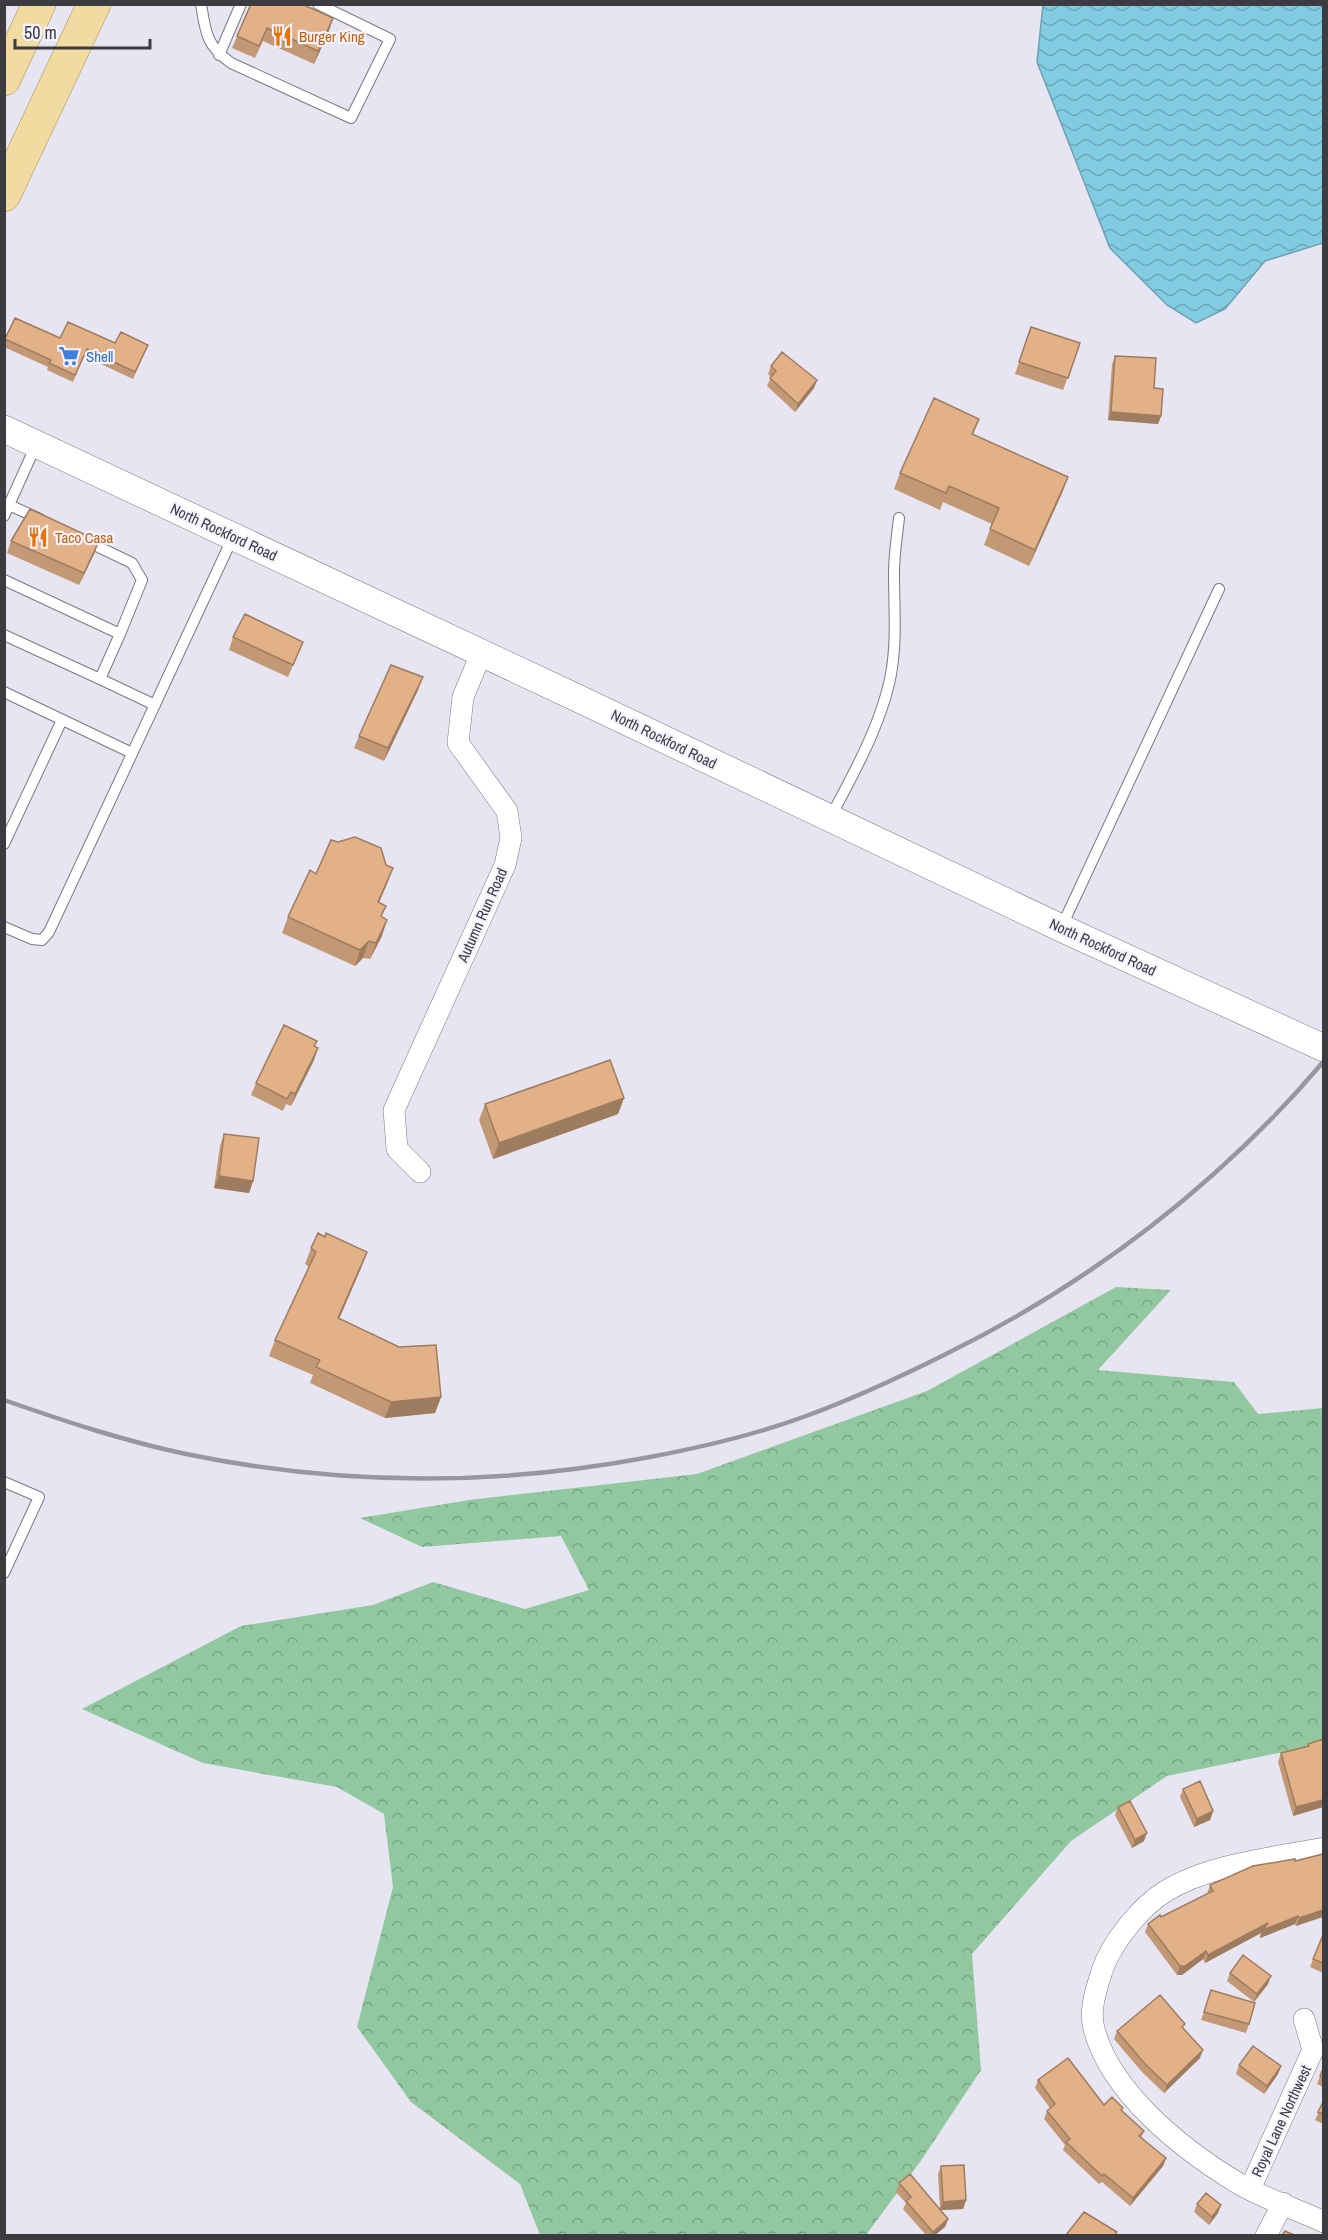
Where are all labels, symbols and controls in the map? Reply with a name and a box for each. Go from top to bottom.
scale bar [15,12,150,50]
text: 50 m [24,20,57,45]
restaurant icon: Burger King [270,24,294,48]
place label: Burger King [299,26,365,47]
supermarket icon: Shell [57,344,81,368]
place label: Shell [86,346,113,367]
street label: North Rockford Road [167,498,281,566]
restaurant icon: Taco Casa [26,525,50,549]
place label: Taco Casa [55,527,114,548]
street label: North Rockford Road [607,704,721,774]
street label: Autumn Run Road [451,865,512,966]
street label: North Rockford Road [1046,913,1160,981]
street label: Royal Lane Northwest [1246,2061,1316,2180]

